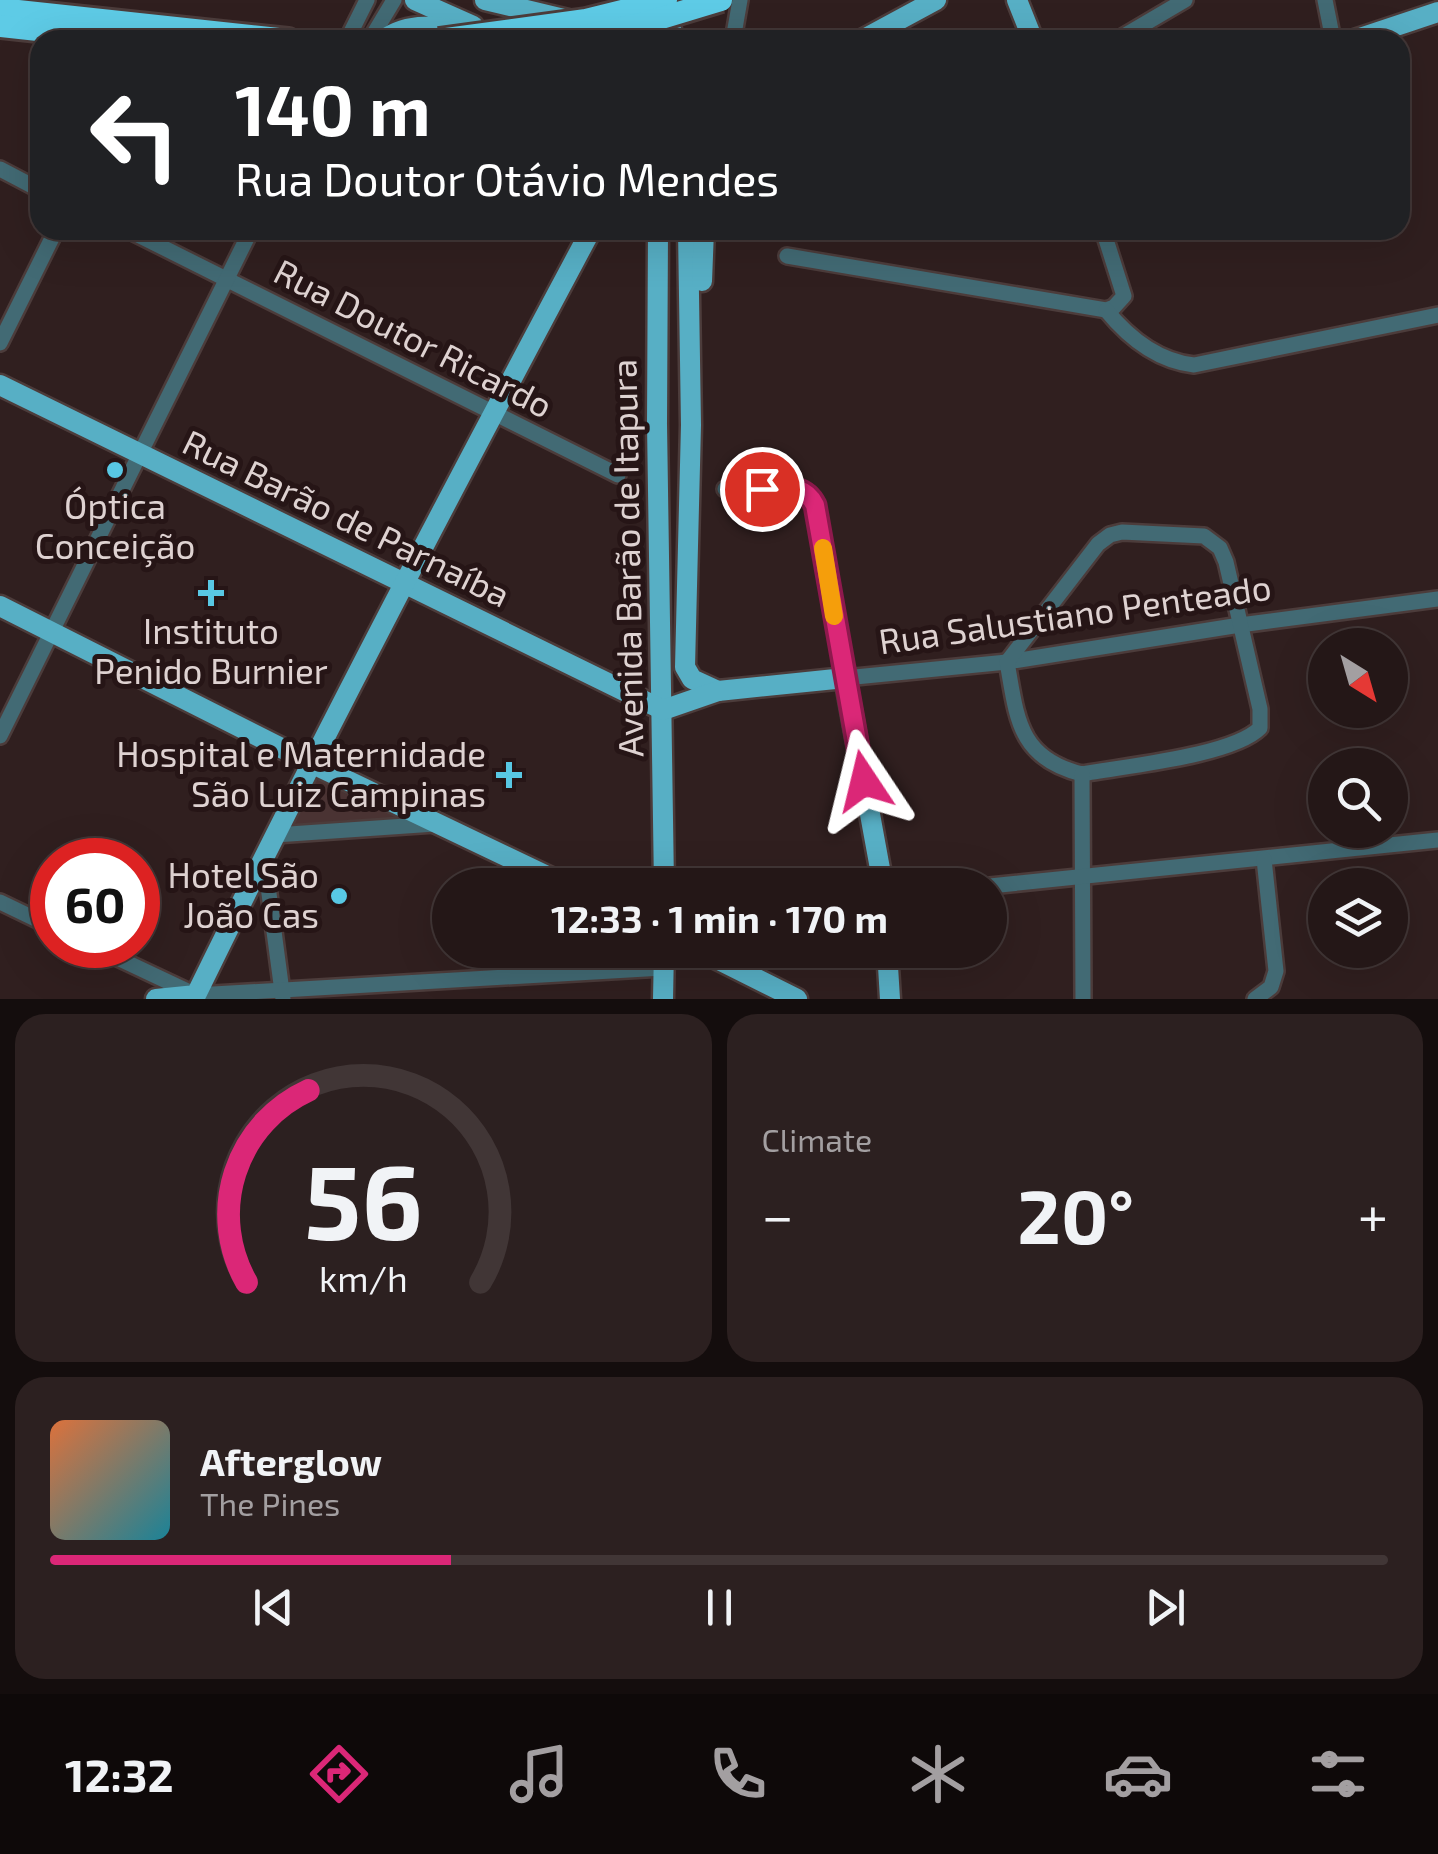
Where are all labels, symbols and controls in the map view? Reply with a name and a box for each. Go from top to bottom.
text: 140 m [235,66,431,150]
icon: left [70,70,200,200]
text: Rua Doutor Otávio Mendes [235,151,779,205]
street label: Rua Doutor Ricardo [268,249,560,425]
street label: Avenida Barão de Itapura [602,359,650,757]
street label: Rua Barão de Parnaíba [177,420,517,615]
pin [720,447,805,532]
marker: Óptica Conceição [104,459,126,481]
icon: arrive [735,462,790,517]
place label: Óptica Conceição [35,484,195,568]
street label: Rua Salustiano Penteado [876,565,1274,661]
marker: Instituto Penido Burnier [198,580,224,606]
place label: Instituto Penido Burnier [94,609,328,691]
north arrow [1308,628,1408,728]
map controls [1308,628,1408,968]
position arrow [812,729,916,833]
place label: Hospital e Maternidade São Luiz Campinas [116,732,486,814]
button: search [1308,748,1408,848]
marker: Hospital e Maternidade São Luiz Campinas [496,762,522,788]
speed limit sign: 60 [30,838,160,968]
place label: Hotel São João Cas [168,853,319,935]
button: layers [1308,868,1408,968]
marker: Hotel São João Cas [328,885,350,907]
text: 12:33 · 1 min · 170 m [551,895,888,941]
text: Climate [762,1120,872,1158]
text: 56 [304,1136,423,1261]
text: 20° [1017,1169,1134,1259]
text: − [762,1181,794,1247]
text: + [1358,1181,1388,1247]
text: km/h [319,1256,408,1299]
text: Afterglow [200,1438,382,1484]
text: The Pines [200,1484,340,1522]
icon: previous [246,1580,301,1635]
icon: pause [692,1580,747,1635]
icon: next [1138,1580,1193,1635]
icon: directions [304,1739,374,1809]
icon: music [504,1739,574,1809]
icon: phone [703,1739,773,1809]
icon: climate [903,1739,973,1809]
icon: car [1103,1739,1173,1809]
icon: filters [1303,1739,1373,1809]
text: 12:32 [65,1747,174,1801]

